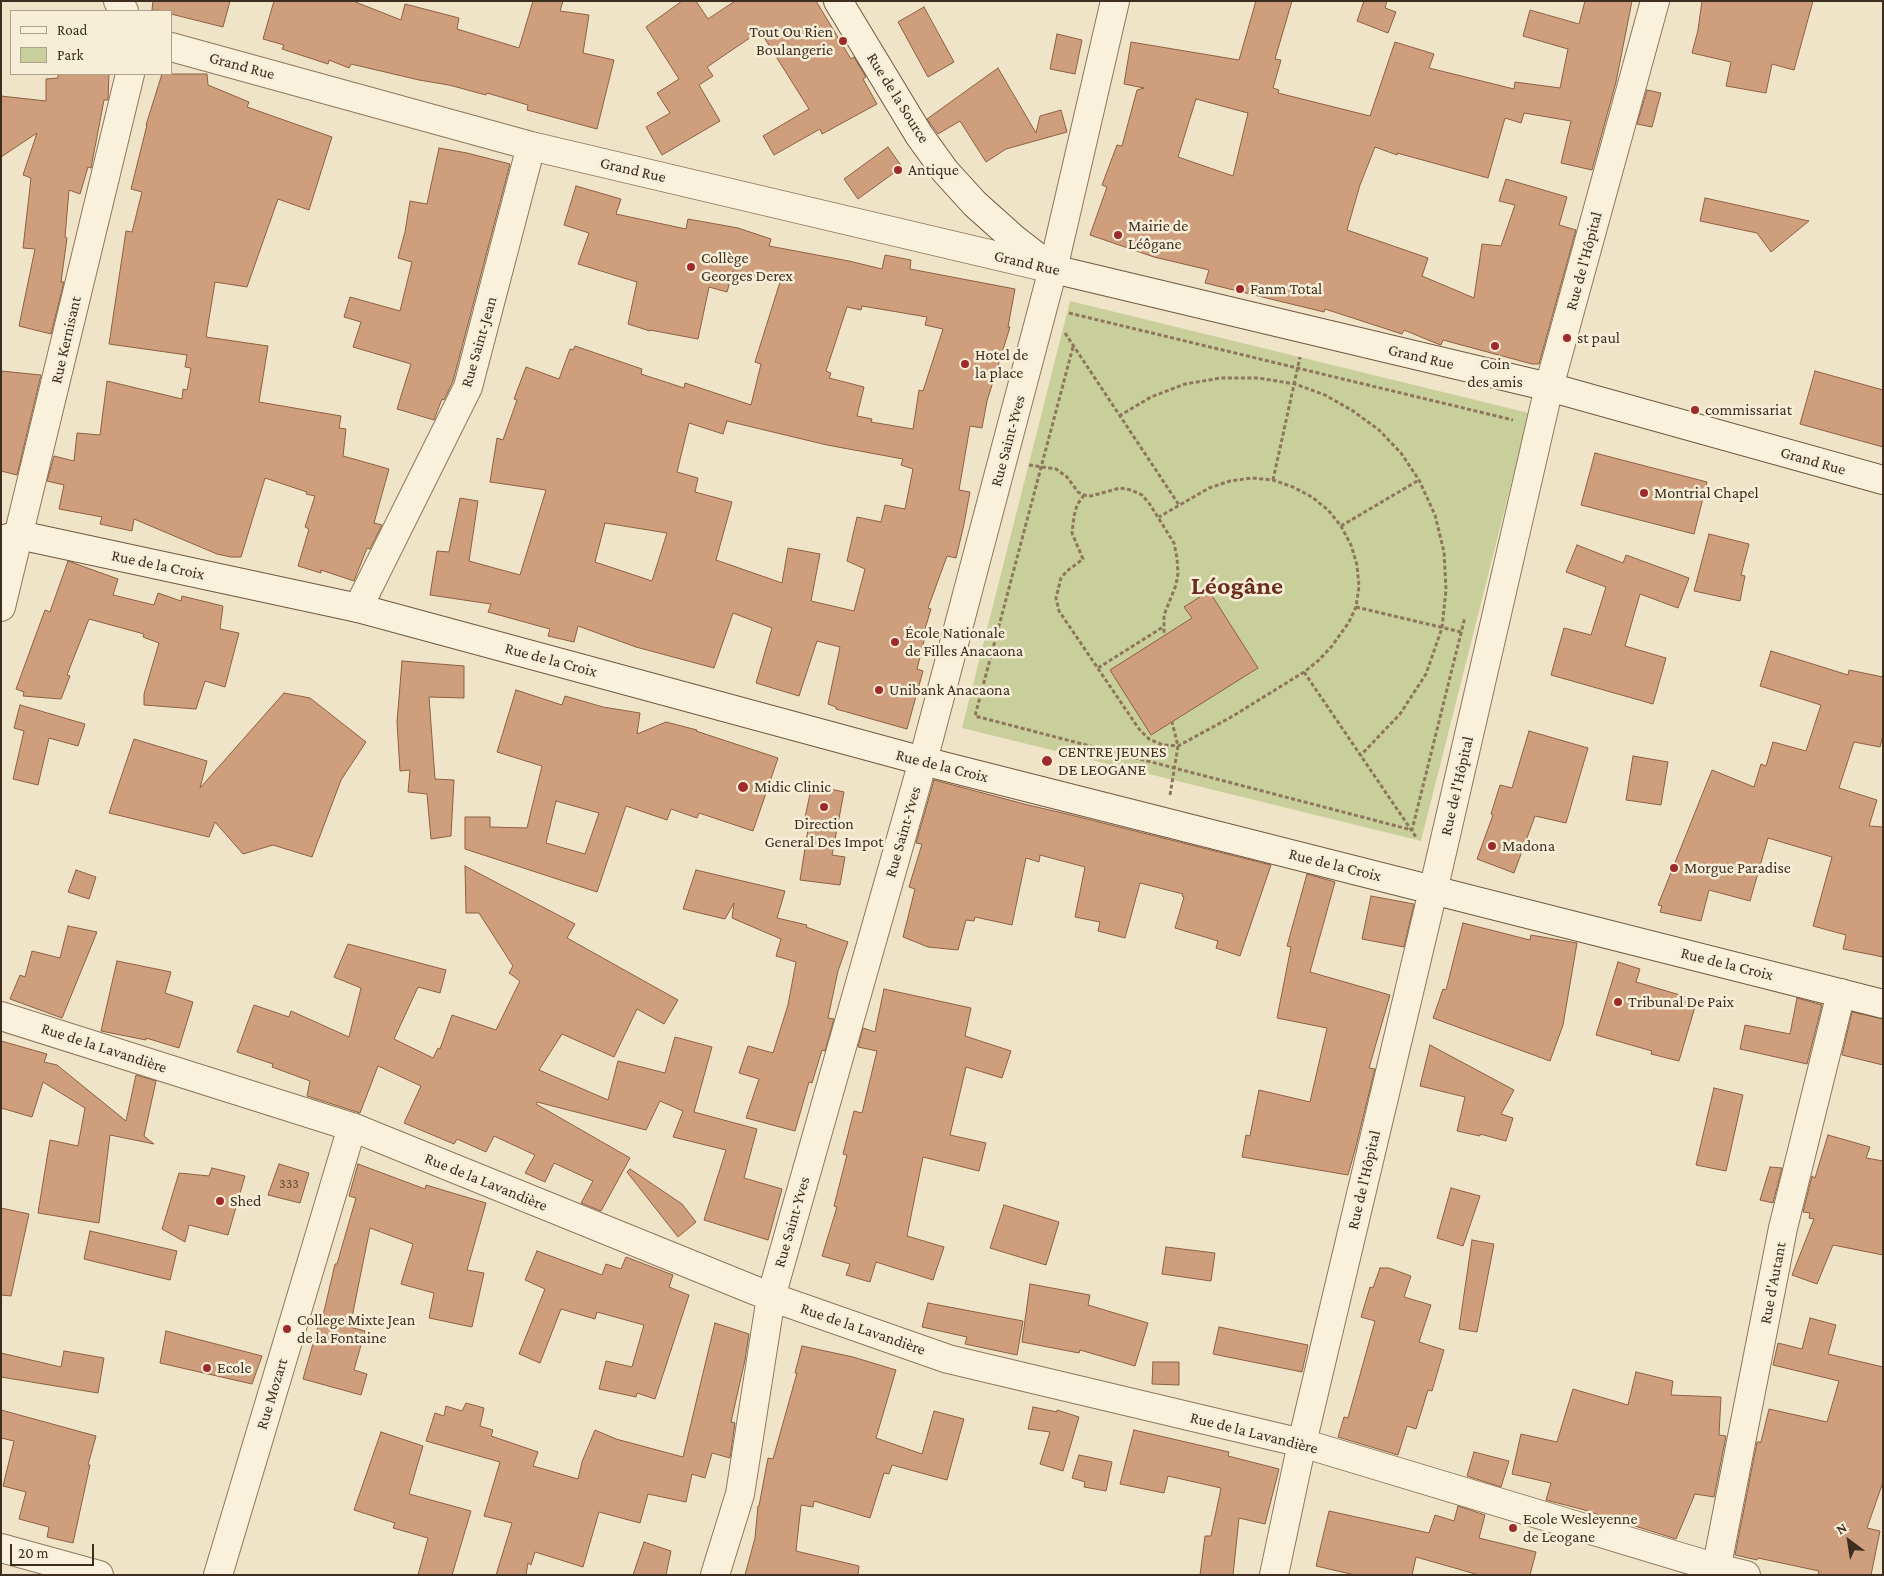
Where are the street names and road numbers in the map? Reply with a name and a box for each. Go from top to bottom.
street label: Grand Rue [207,48,277,84]
street label: Rue de la Source [863,49,933,147]
street label: Grand Rue [598,153,668,187]
street label: Rue de l'Hôpital [1562,210,1606,312]
street label: Grand Rue [992,246,1062,280]
street label: Rue Kernisant [47,294,85,386]
street label: Rue Saint-Jean [457,294,501,390]
street label: Grand Rue [1386,340,1456,374]
street label: Rue Saint-Yves [987,393,1029,489]
street label: Grand Rue [1778,443,1848,479]
street label: Rue de la Croix [110,546,206,584]
street label: Rue de la Croix [503,638,599,682]
street label: Rue de l'Hôpital [1436,734,1478,838]
street label: Rue de la Croix [894,745,990,787]
street label: Rue Saint-Yves [881,784,925,880]
street label: Rue de la Croix [1287,844,1383,886]
street label: Rue de la Croix [1679,943,1775,985]
street label: Rue de la Lavandière [39,1019,169,1077]
street label: Rue de l'Hôpital [1343,1128,1385,1232]
street label: Rue de la Lavandière [422,1149,550,1215]
street label: Rue Saint-Yves [770,1174,814,1270]
street label: Rue d'Autant [1756,1240,1790,1326]
street label: Rue de la Lavandière [798,1299,928,1359]
street label: Rue Mozart [252,1356,292,1432]
street label: Rue de la Lavandière [1188,1408,1320,1458]

